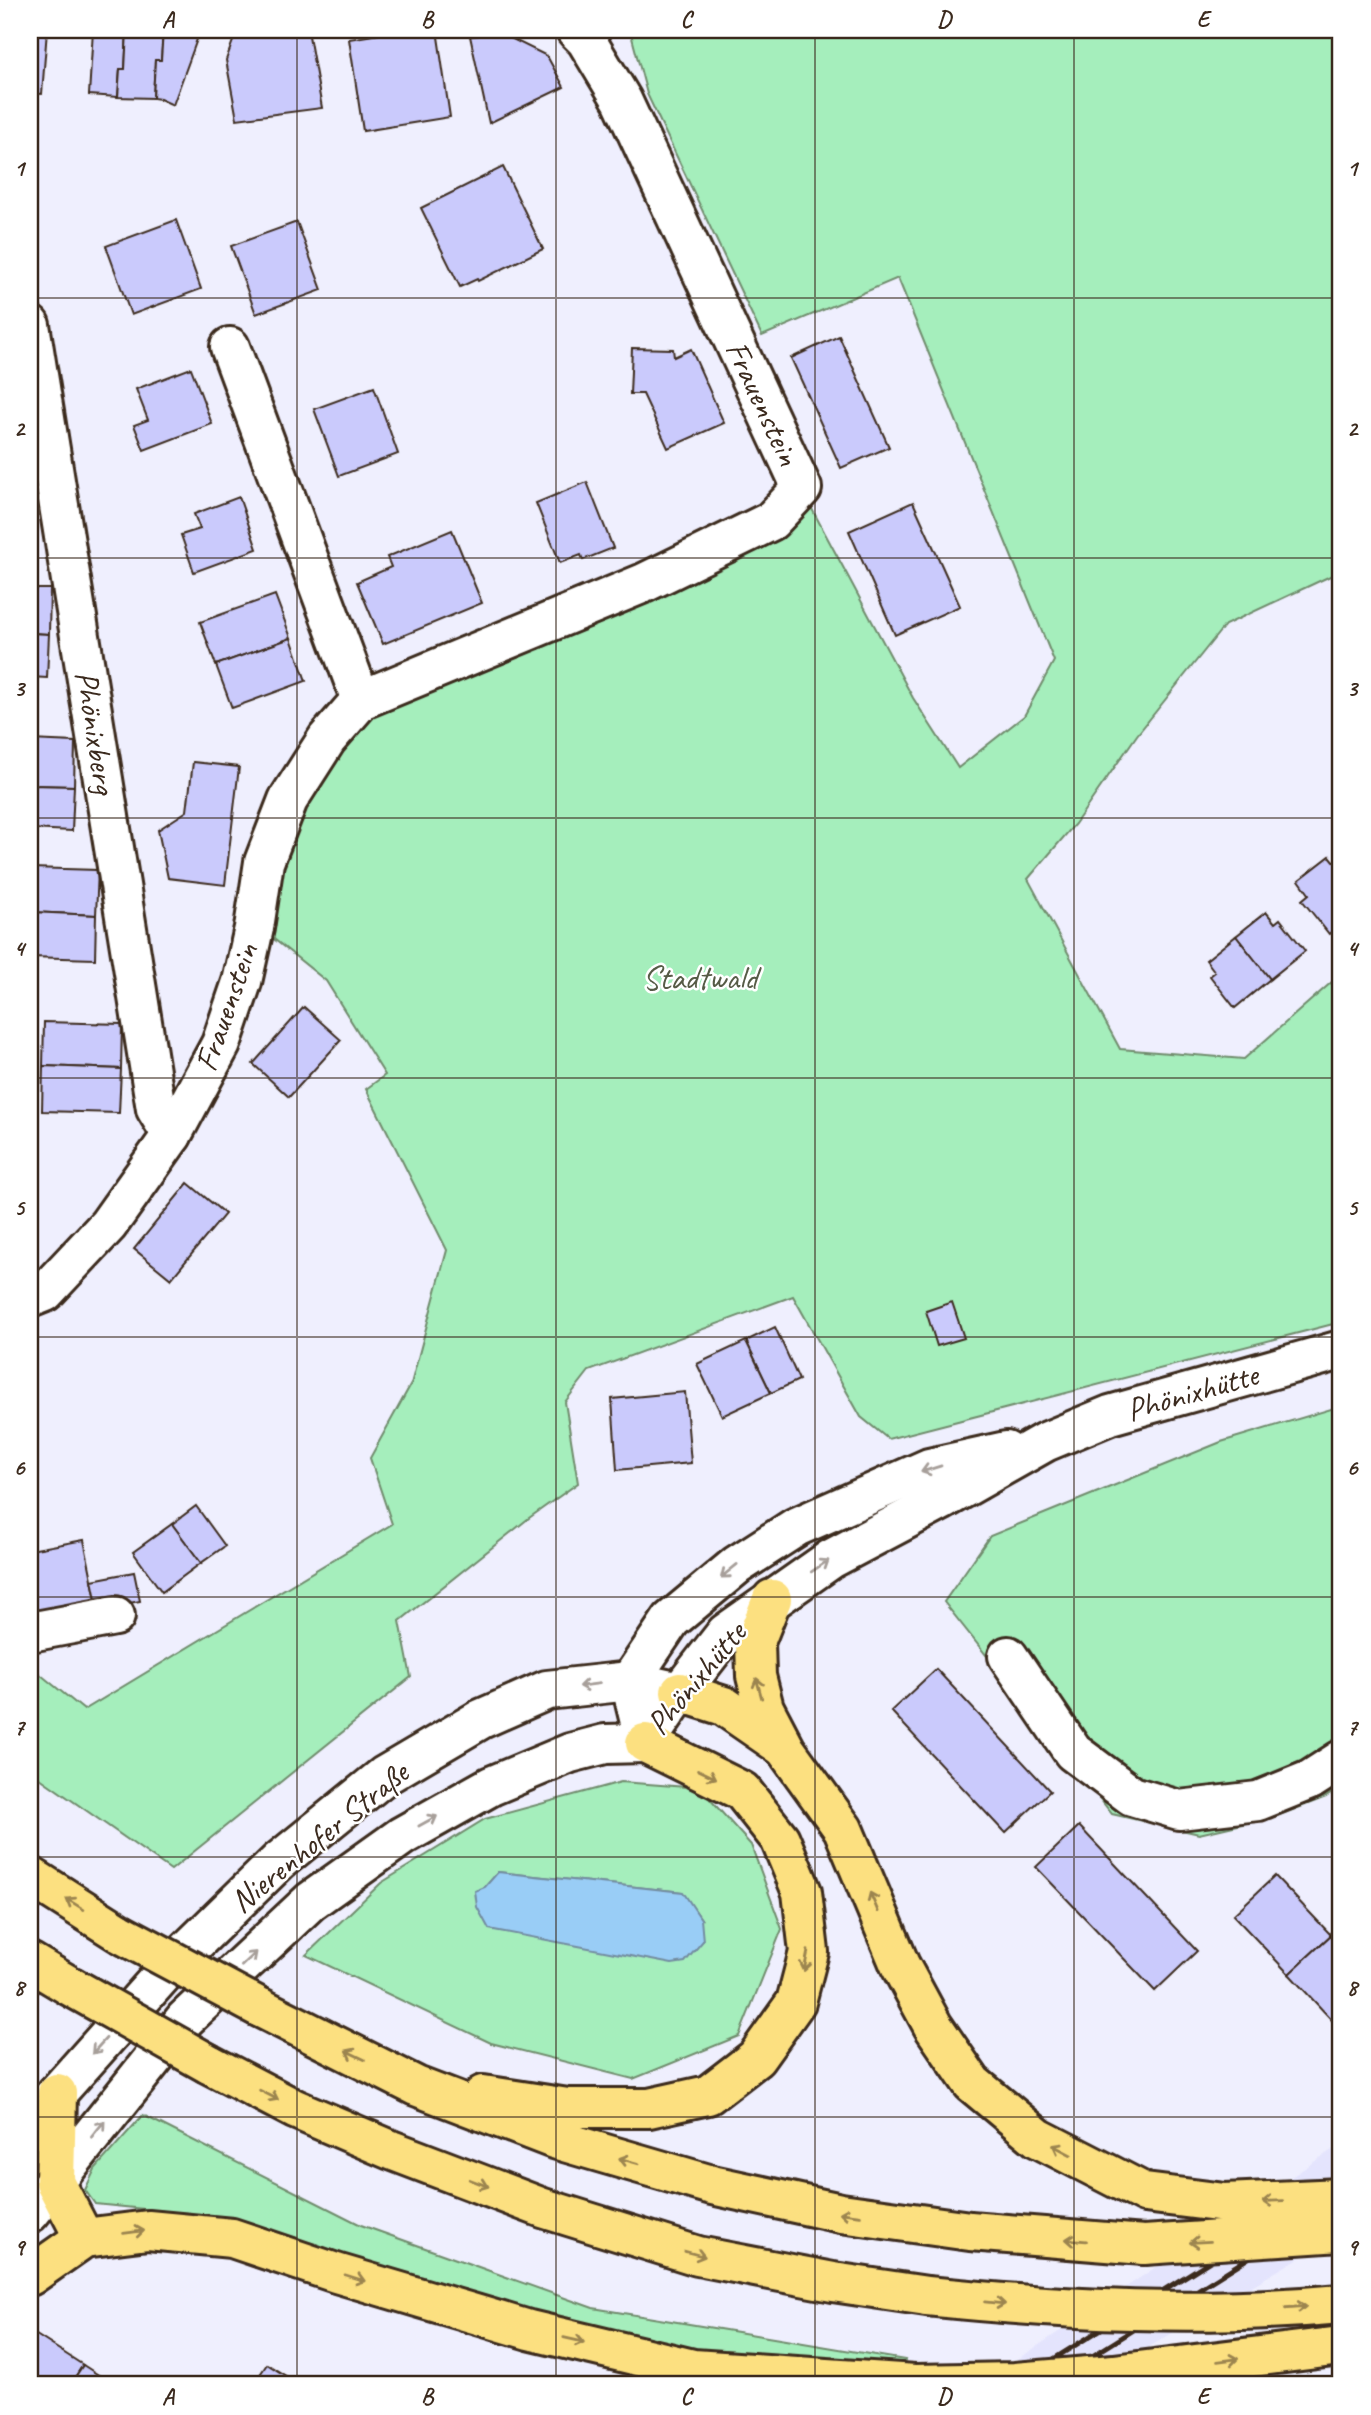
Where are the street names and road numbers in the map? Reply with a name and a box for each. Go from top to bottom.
street label: Frauenstein [716,334,810,472]
street label: Phönixberg [66,668,127,799]
street label: Frauenstein [185,937,267,1076]
street label: Phönixhütte [1121,1353,1265,1431]
street label: Phönixhütte [637,1611,757,1743]
street label: Nierenhofer Straße [221,1751,419,1922]

